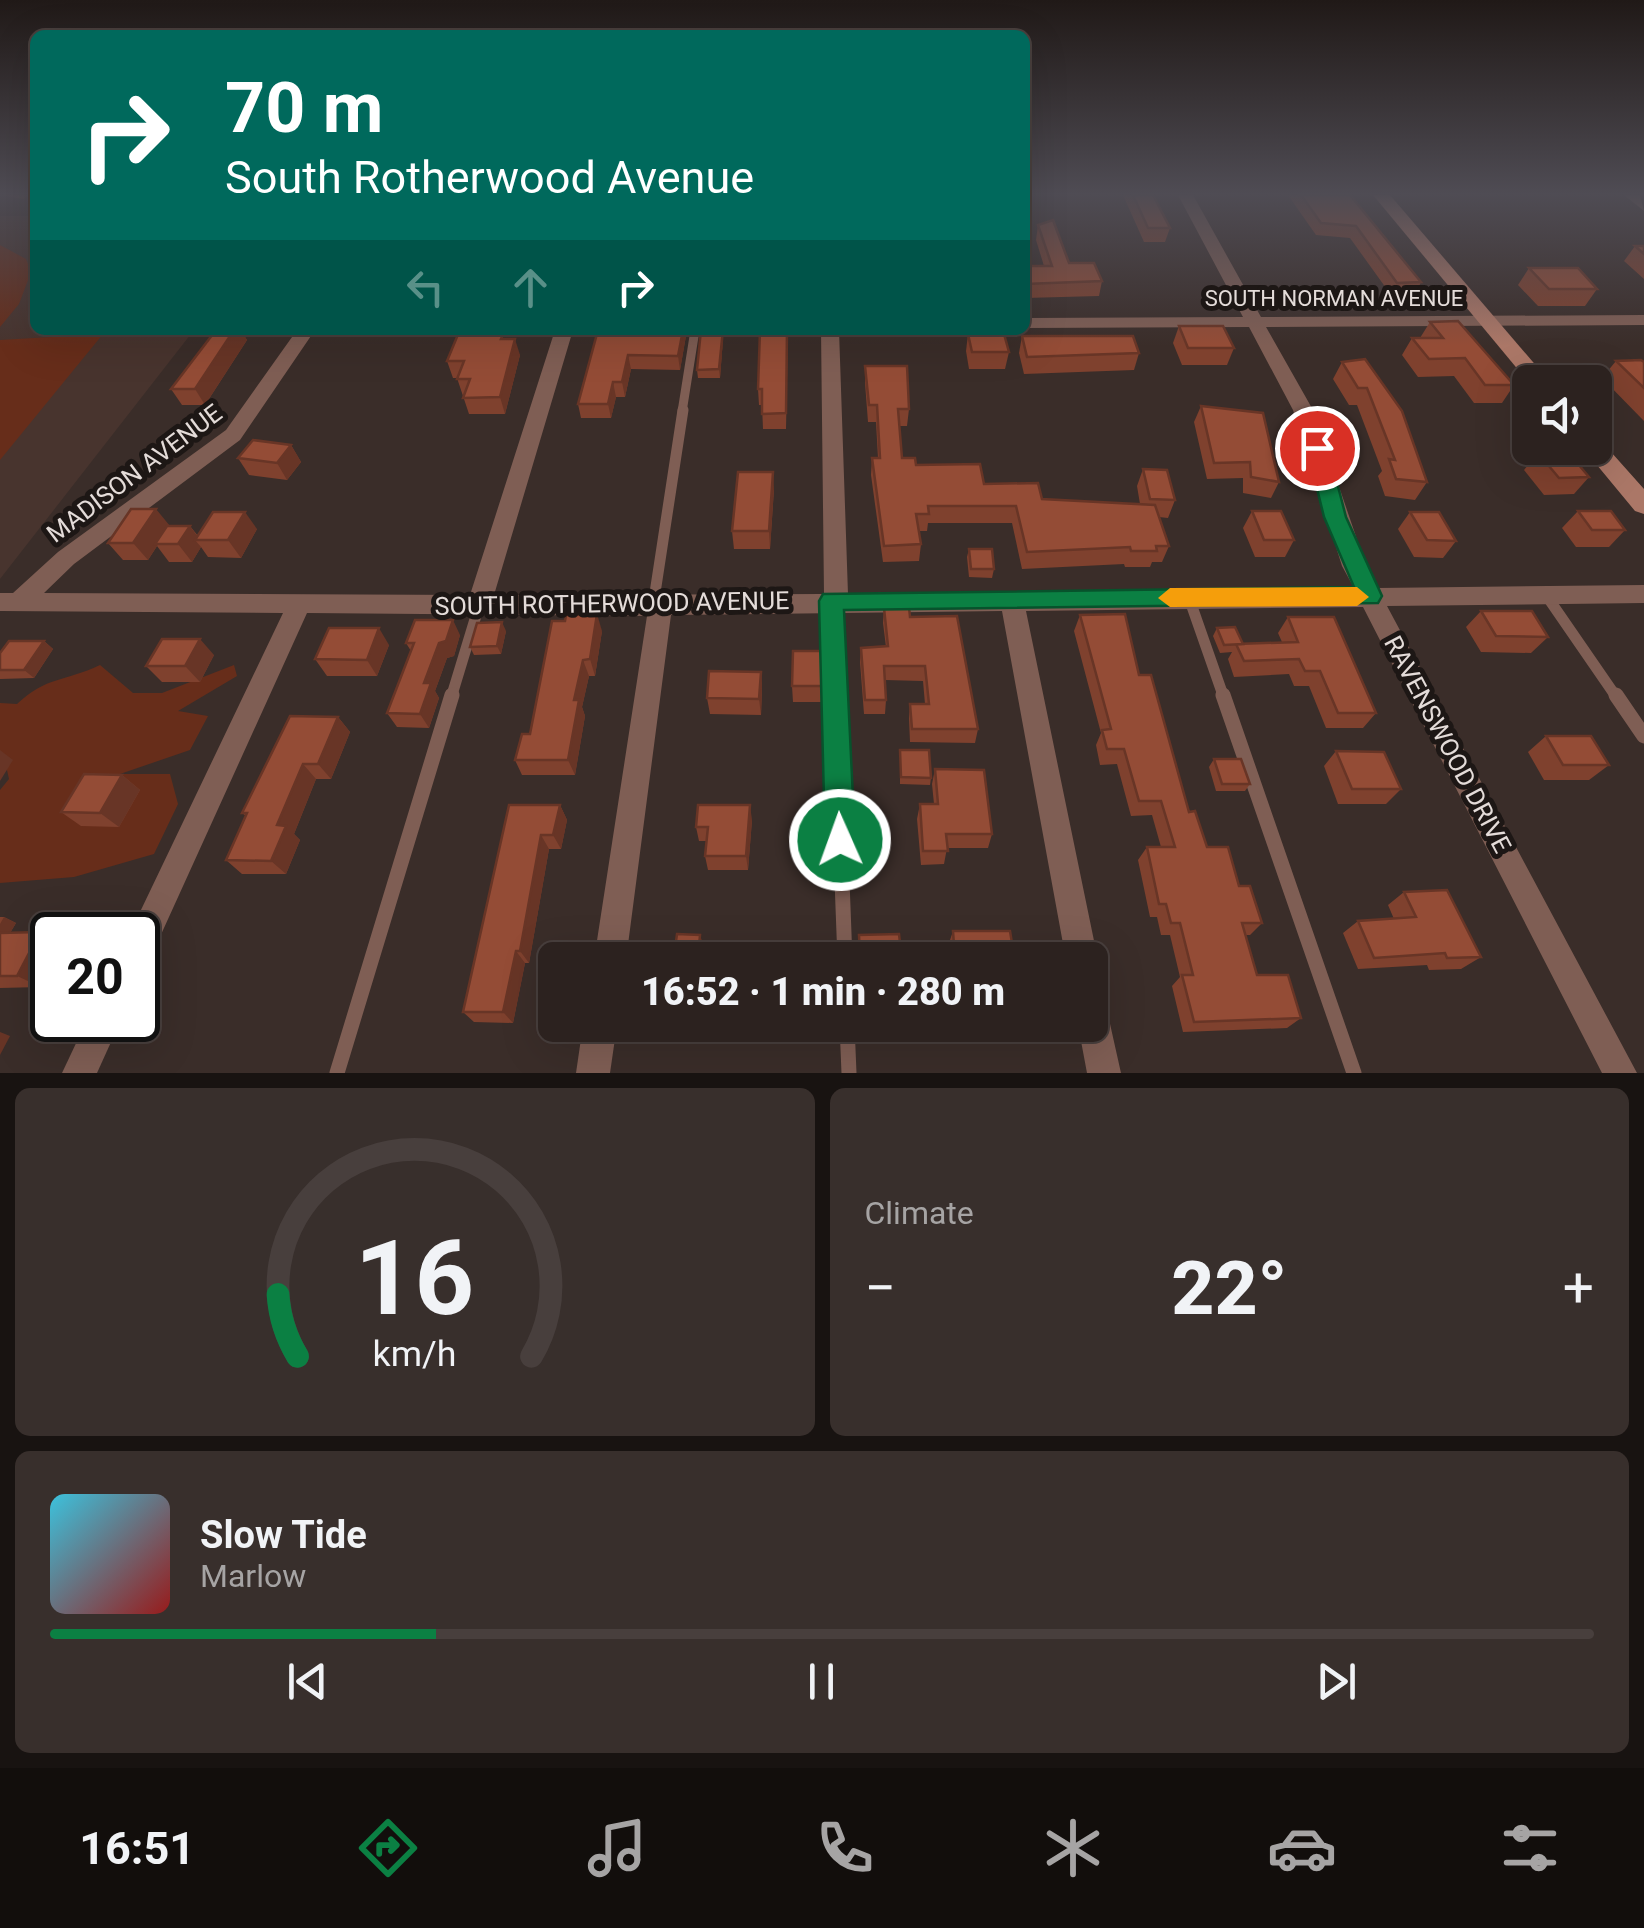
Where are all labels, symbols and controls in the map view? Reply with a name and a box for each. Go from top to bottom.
text: 70 m [225,67,383,149]
icon: right [60,70,190,200]
text: South Rotherwood Avenue [225,151,754,204]
icon: left [398,260,453,315]
icon: ahead [503,260,558,315]
icon: right [608,260,663,315]
street label: SOUTH NORMAN AVENUE [1205,286,1463,311]
map controls [1512,365,1612,465]
button: sound [1512,365,1612,465]
street label: MADISON AVENUE [41,398,227,549]
pin [1275,406,1360,491]
icon: arrive [1290,421,1345,476]
street label: SOUTH ROTHERWOOD AVENUE [434,586,790,621]
street label: RAVENSWOOD DRIVE [1378,631,1517,858]
position arrow [788,788,892,892]
speed limit sign: 20 [30,912,160,1042]
text: 16:52 · 1 min · 280 m [641,970,1005,1014]
text: Climate [865,1194,974,1232]
text: 16 [355,1218,474,1339]
text: 22° [1171,1244,1287,1332]
text: − [865,1256,896,1320]
text: + [1563,1256,1594,1320]
text: km/h [373,1333,457,1375]
text: Slow Tide [200,1513,367,1557]
text: Marlow [200,1557,306,1595]
icon: previous [280,1654,335,1709]
icon: pause [794,1654,849,1709]
icon: next [1309,1654,1364,1709]
icon: directions [353,1813,423,1883]
icon: music [582,1813,652,1883]
icon: phone [810,1813,880,1883]
icon: climate [1038,1813,1108,1883]
icon: car [1267,1813,1337,1883]
icon: filters [1495,1813,1565,1883]
text: 16:51 [79,1822,195,1875]

